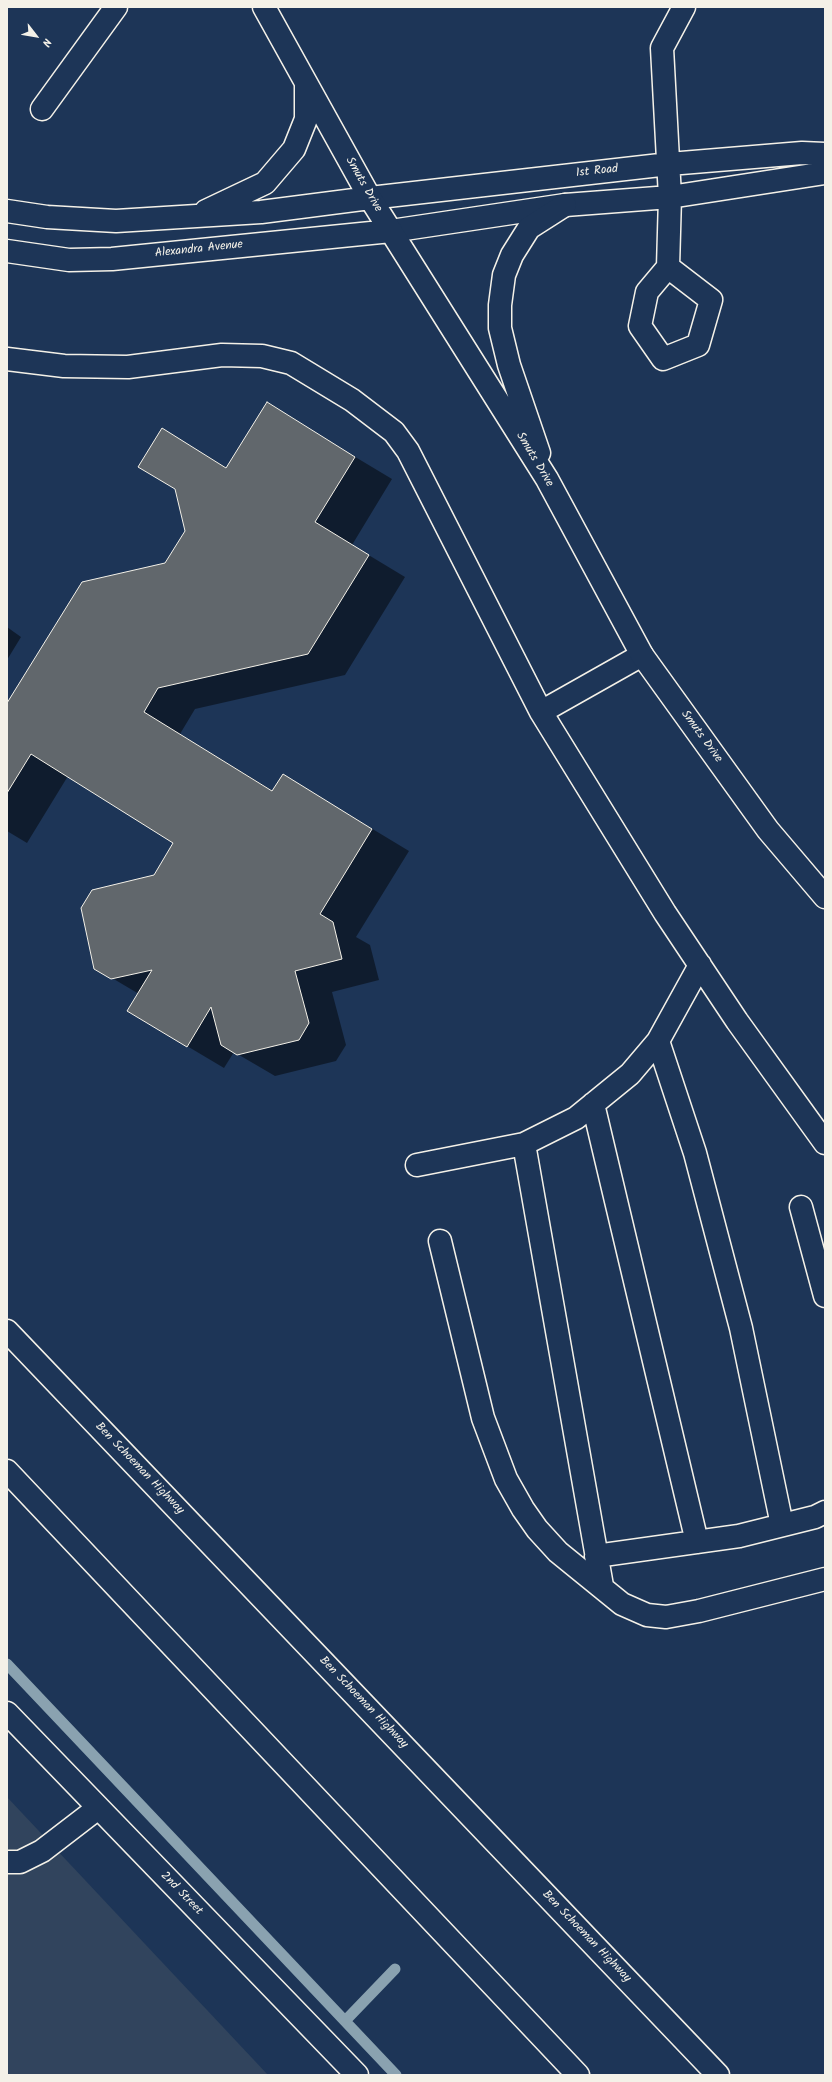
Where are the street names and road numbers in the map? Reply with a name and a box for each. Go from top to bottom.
street label: Smuts Drive [341,155,385,215]
street label: 1st Road [575,163,619,181]
street label: Alexandra Avenue [154,238,244,262]
street label: Smuts Drive [512,430,556,490]
street label: Smuts Drive [677,708,725,766]
street label: Ben Schoeman Highway [91,1420,187,1518]
street label: Ben Schoeman Highway [315,1654,411,1752]
street label: 2nd Street [157,1869,205,1919]
street label: Ben Schoeman Highway [538,1888,634,1986]

